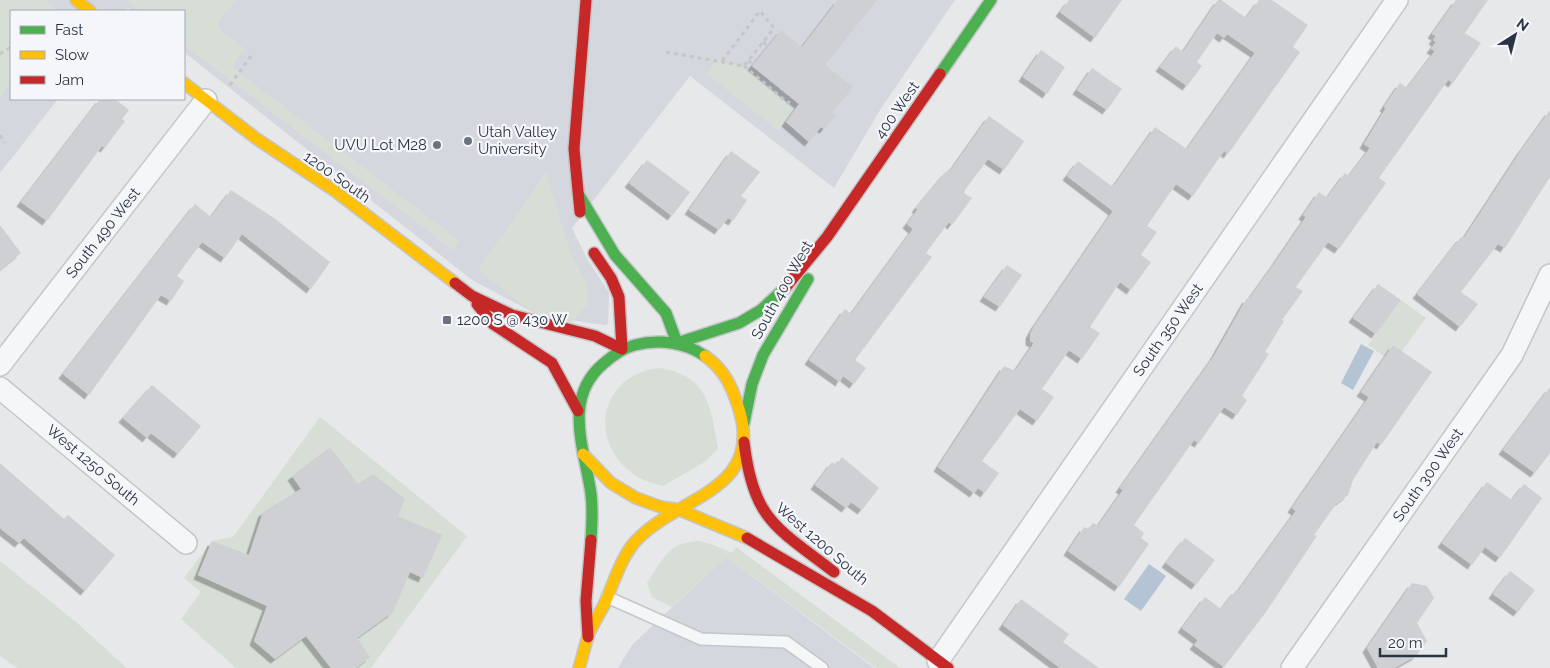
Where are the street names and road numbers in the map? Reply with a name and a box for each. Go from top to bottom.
street label: 400 West [871,78,923,142]
street label: 1200 South [300,148,374,206]
street label: South 490 West [62,184,144,282]
street label: South 400 West [747,237,817,343]
street label: South 350 West [1129,280,1207,380]
street label: West 1250 South [43,421,143,509]
street label: South 300 West [1389,425,1467,525]
street label: West 1200 South [772,499,872,589]

